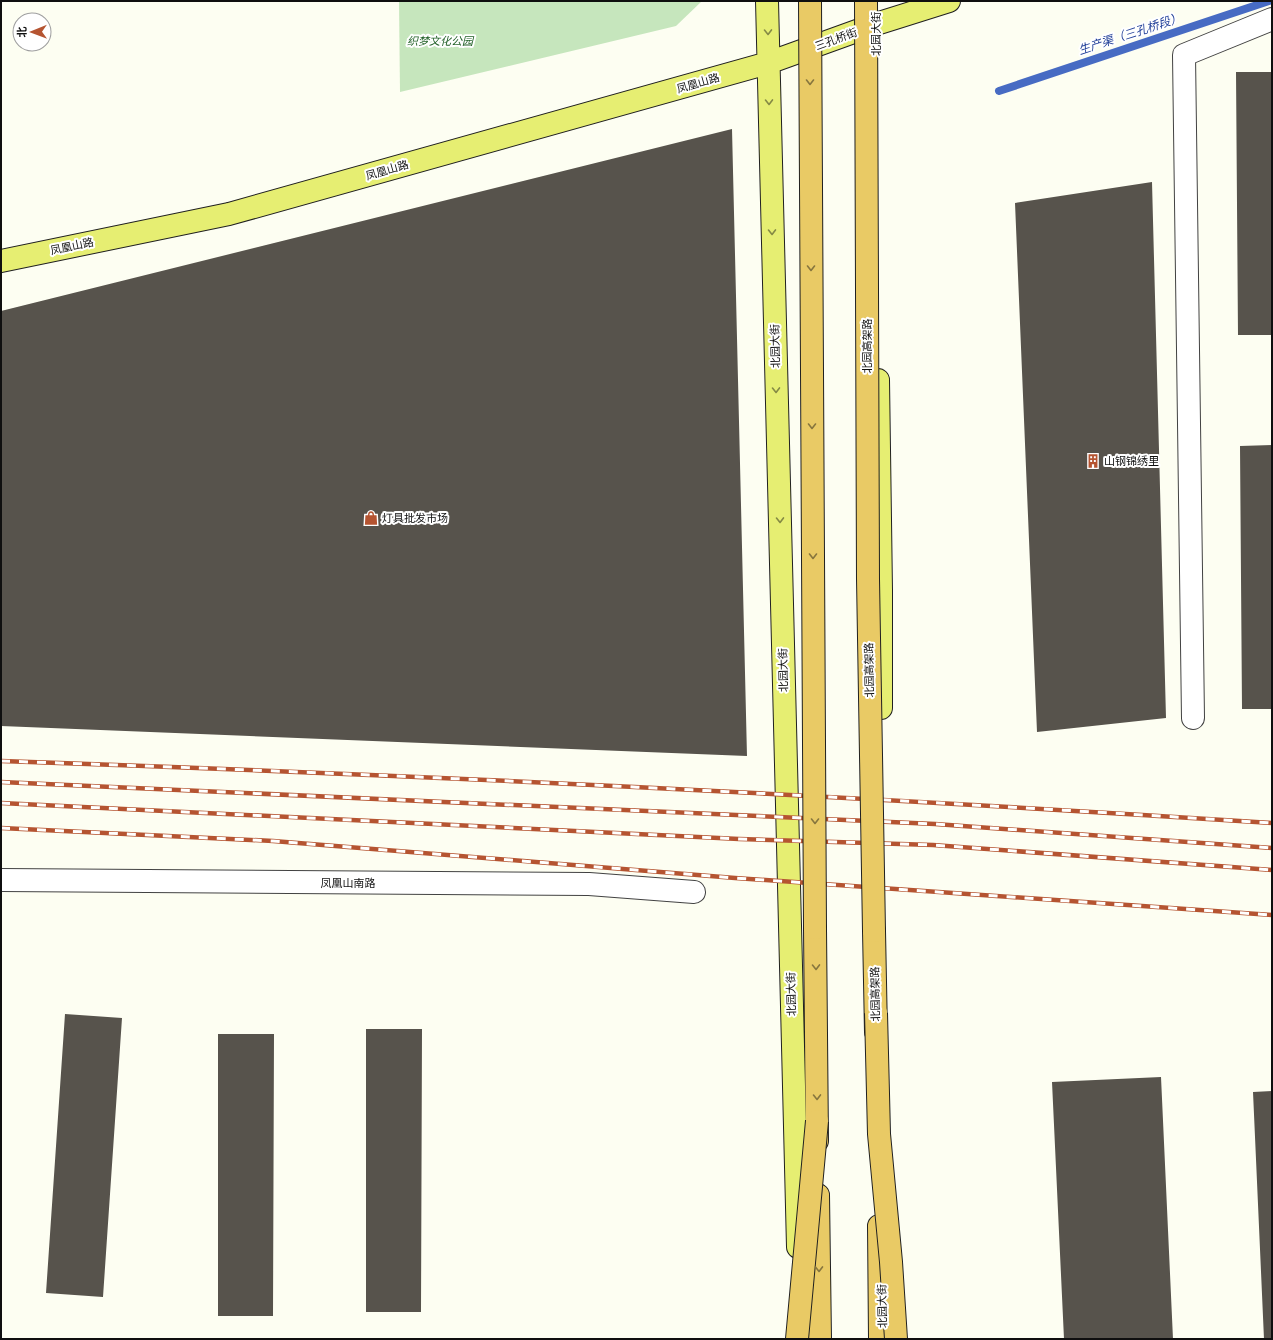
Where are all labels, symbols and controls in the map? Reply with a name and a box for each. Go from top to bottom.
water label: 生产渠（三孔桥段） [1076,11,1184,57]
north arrow [12,12,52,52]
street label: 北园大街 [870,12,882,56]
street label: 三孔桥街 [813,26,859,52]
text: 北 [16,27,28,38]
one-way arrow [763,29,772,35]
park label: 织梦文化公园 [407,35,475,47]
street label: 凤凰山路 [675,71,721,95]
one-way arrow [806,79,814,85]
one-way arrow [765,99,773,105]
street label: 凤凰山路 [364,158,410,182]
one-way arrow [768,229,777,235]
street label: 凤凰山路 [49,236,95,256]
one-way arrow [807,265,815,271]
street label: 北园高架路 [861,319,873,374]
street label: 北园大街 [769,324,781,368]
one-way arrow [772,387,780,393]
one-way arrow [808,423,816,429]
building icon: 山钢锦绣里 [1085,453,1101,469]
place label: 山钢锦绣里 [1104,455,1159,467]
shop icon: 灯具批发市场 [363,510,379,526]
place label: 灯具批发市场 [382,512,448,524]
one-way arrow [775,517,784,523]
one-way arrow [809,553,817,559]
street label: 北园高架路 [863,642,875,698]
street label: 北园大街 [777,648,789,692]
one-way arrow [811,818,819,824]
street label: 凤凰山南路 [321,877,376,889]
one-way arrow [812,964,820,970]
street label: 北园高架路 [869,966,881,1022]
street label: 北园大街 [785,972,797,1016]
one-way arrow [813,1094,821,1100]
one-way arrow [815,1266,823,1272]
street label: 北园大街 [876,1284,888,1328]

